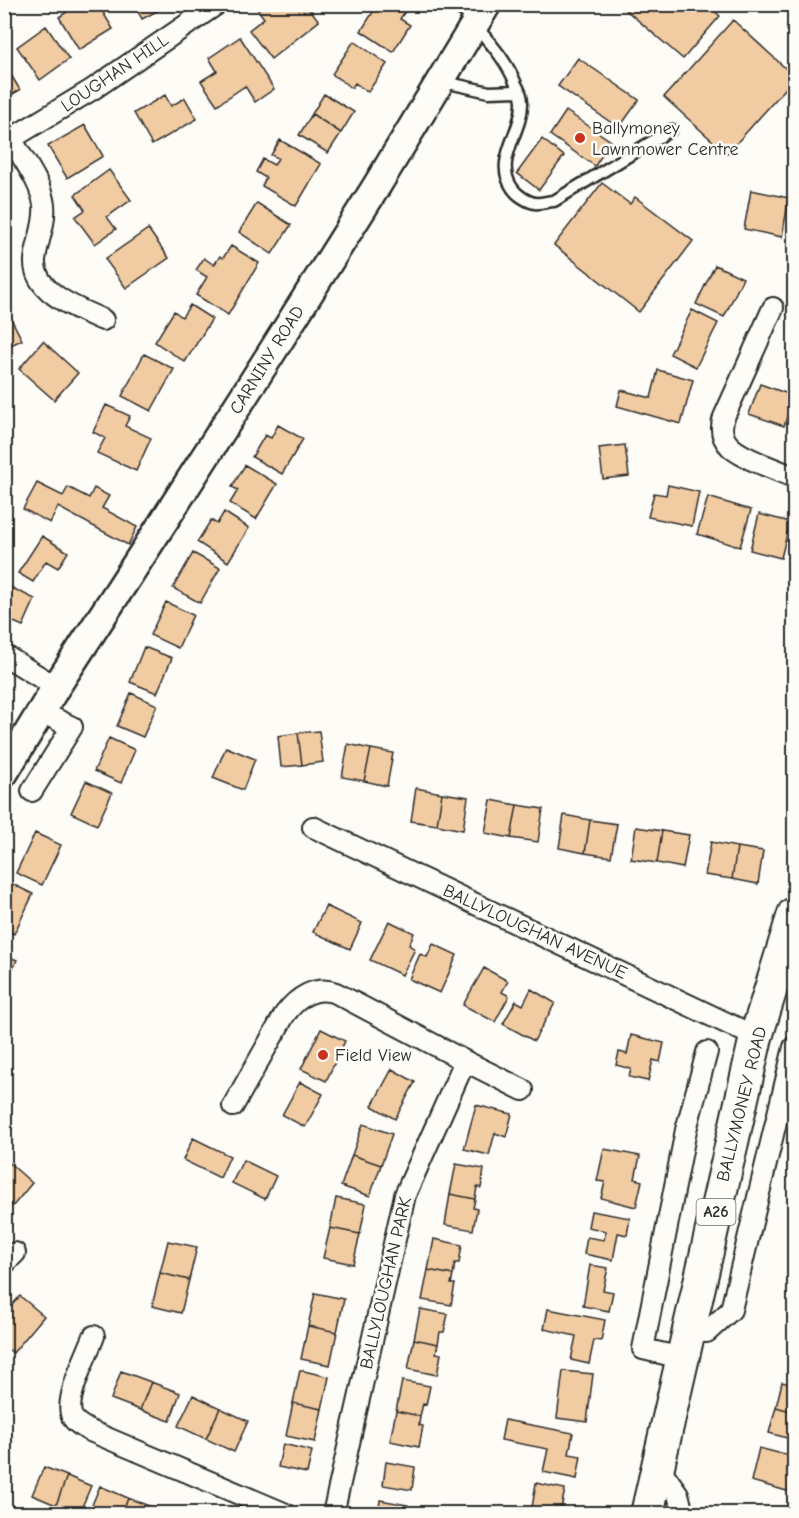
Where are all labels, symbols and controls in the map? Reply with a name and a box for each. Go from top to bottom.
street label: LOUGHAN HILL [57,29,173,117]
place label: Ballymoney Lawnmower Centre [592,118,739,160]
marker: Ballymoney Lawnmower Centre [573,131,587,145]
street label: CARNINY ROAD [225,302,309,418]
street label: BALLYLOUGHAN AVENUE [440,880,631,984]
street label: BALLYMONEY ROAD [713,1024,771,1184]
place label: Field View [335,1045,412,1066]
marker: Field View [316,1048,330,1062]
street label: BALLYLOUGHAN PARK [356,1195,416,1371]
road number: A26 [696,1199,736,1225]

